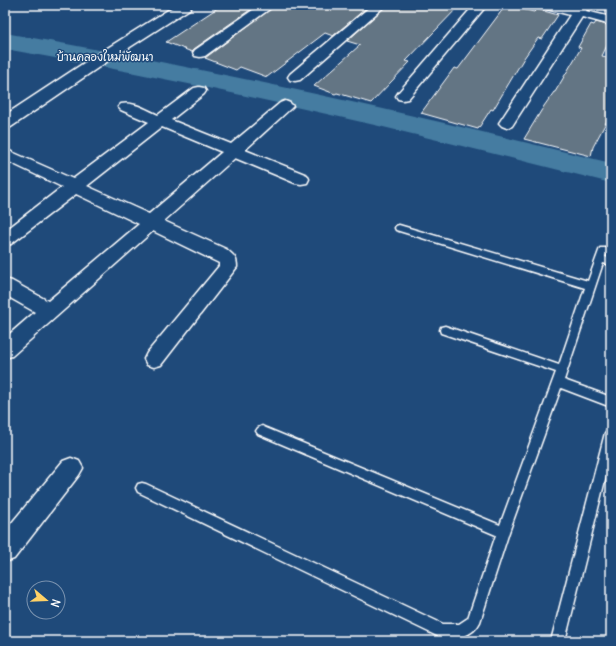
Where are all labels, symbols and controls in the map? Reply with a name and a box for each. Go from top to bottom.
district label: บ้านคลองใหม่พัฒนา [56,49,154,64]
north arrow [26,580,66,620]
text: N [48,597,63,609]

